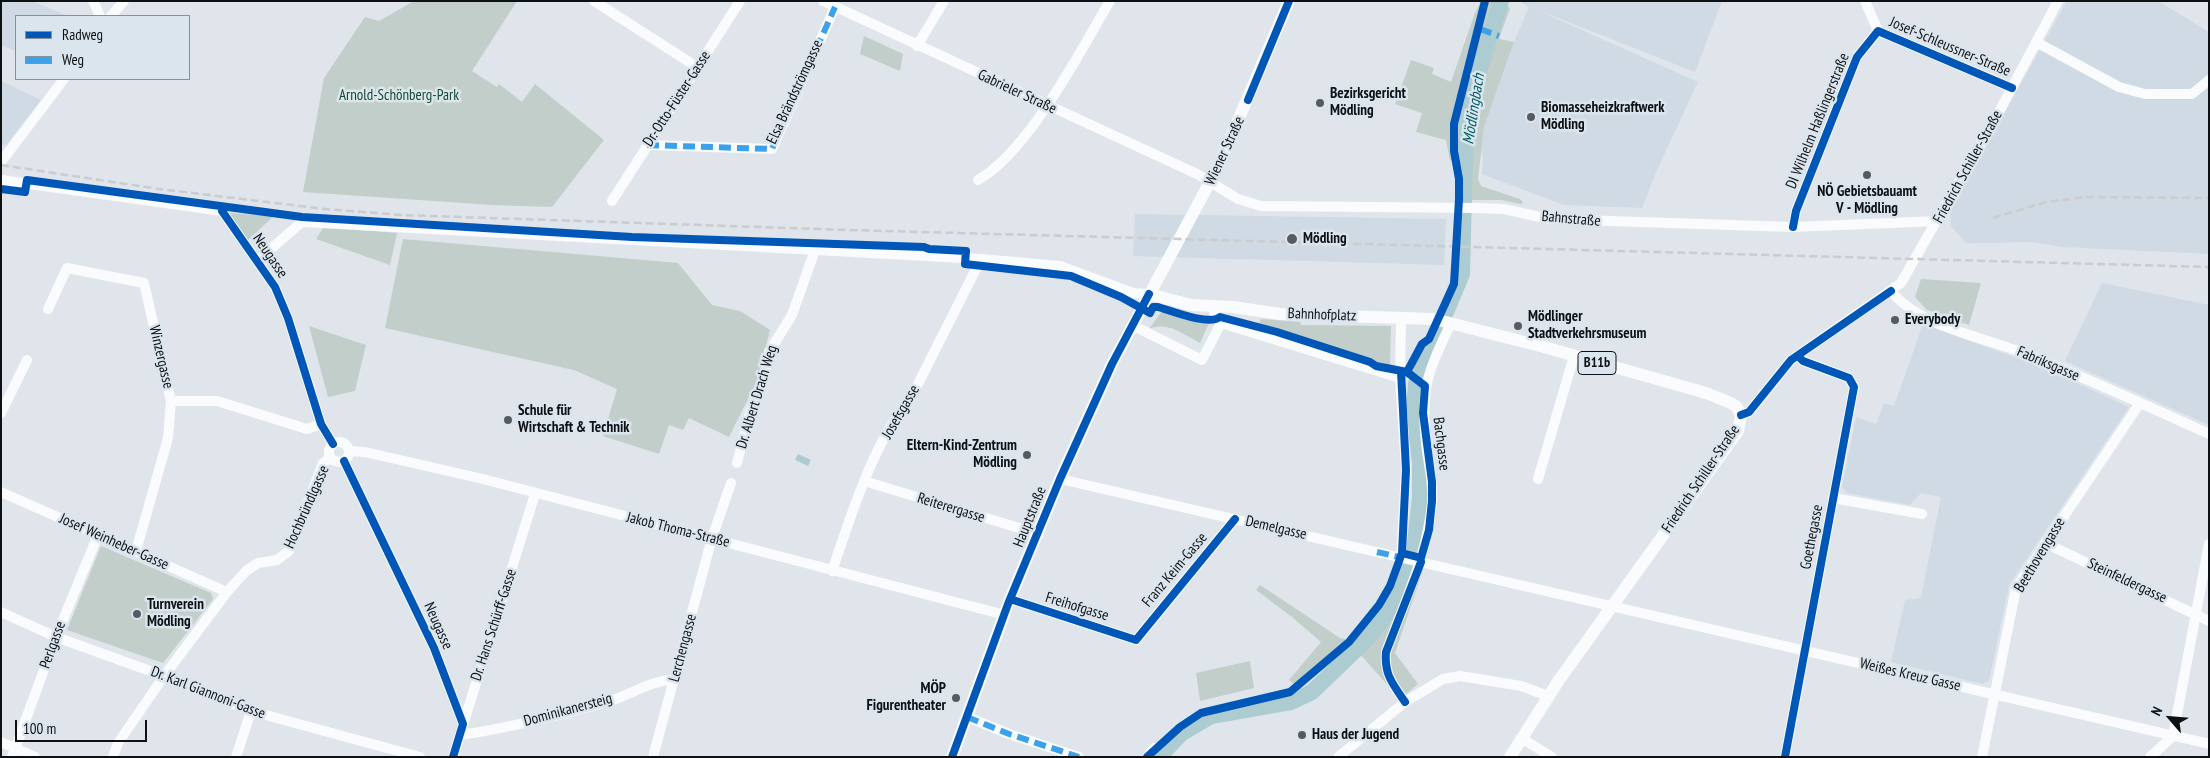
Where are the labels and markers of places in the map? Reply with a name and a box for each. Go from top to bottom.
place label: Bezirksgericht Mödling [1330,85,1406,120]
marker: Bezirksgericht Mödling [1314,97,1326,109]
place label: Biomasseheizkraftwerk Mödling [1541,99,1664,134]
marker: Biomasseheizkraftwerk Mödling [1525,111,1537,123]
marker: NÖ Gebietsbauamt V - Mödling [1861,169,1873,181]
place label: NÖ Gebietsbauamt V - Mödling [1817,183,1917,218]
place label: Mödling [1303,230,1347,248]
marker: Mödling [1285,232,1299,246]
place label: Mödlinger Stadtverkehrsmuseum [1528,308,1646,343]
place label: Everybody [1905,311,1960,329]
marker: Everybody [1889,314,1901,326]
marker: Mödlinger Stadtverkehrsmuseum [1512,320,1524,332]
place label: Schule für Wirtschaft & Technik [518,402,629,437]
marker: Schule für Wirtschaft & Technik [502,414,514,426]
place label: Eltern-Kind-Zentrum Mödling [907,437,1017,472]
marker: Eltern-Kind-Zentrum Mödling [1021,449,1033,461]
place label: Turnverein Mödling [147,596,204,631]
marker: Turnverein Mödling [131,608,143,620]
place label: MÖP Figurentheater [867,680,946,715]
marker: MÖP Figurentheater [950,692,962,704]
place label: Haus der Jugend [1312,726,1399,744]
marker: Haus der Jugend [1296,729,1308,741]

